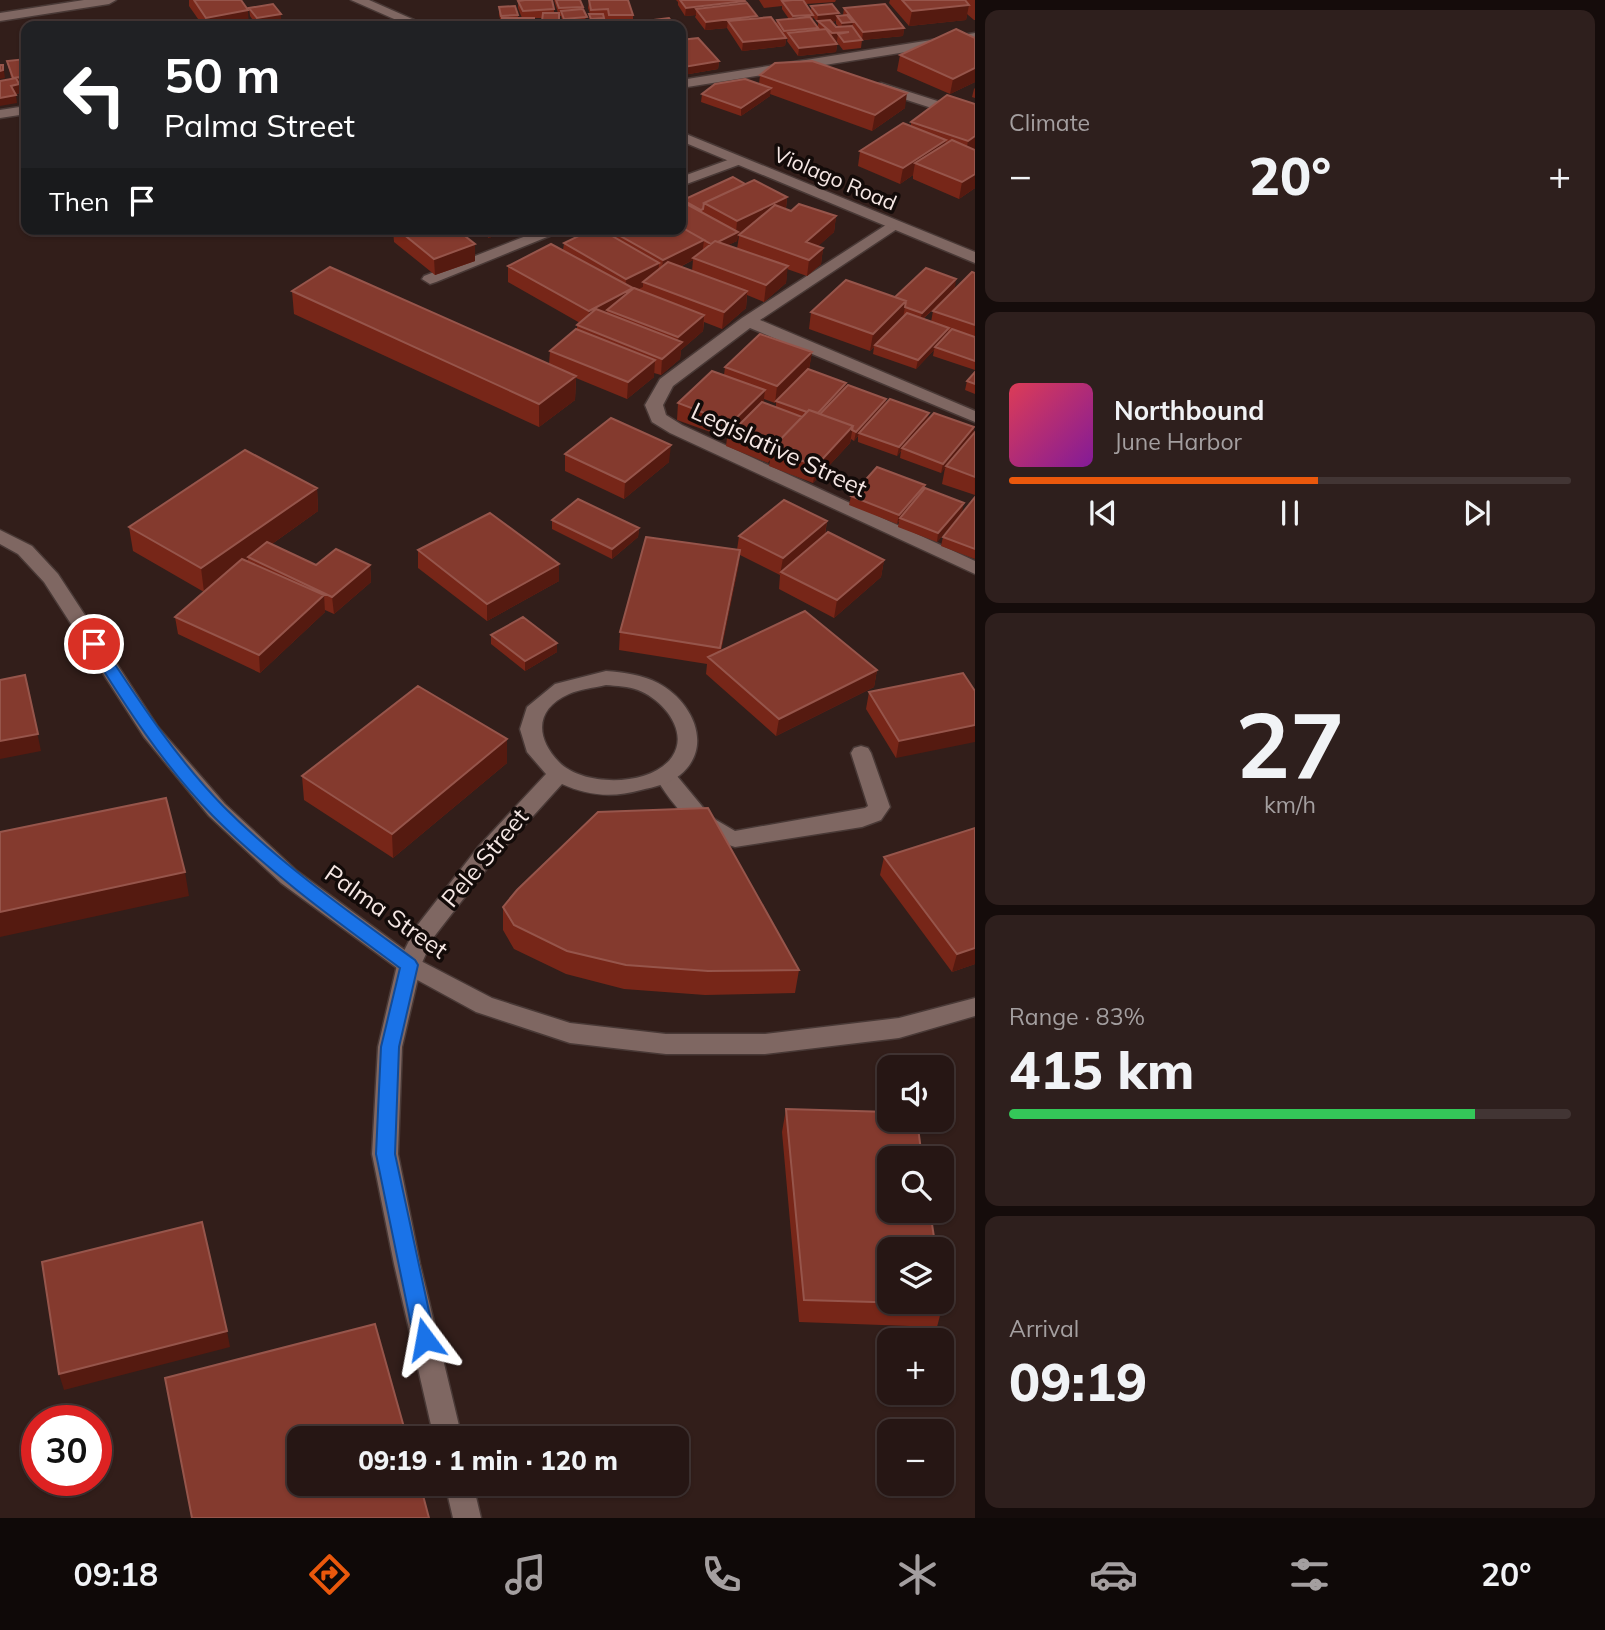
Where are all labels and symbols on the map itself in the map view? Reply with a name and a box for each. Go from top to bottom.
street label: Violago Road [770,141,901,216]
street label: Legislative Street [687,395,872,503]
pin [64,614,124,674]
street label: Pele Street [434,802,534,913]
street label: Palma Street [319,858,454,965]
position arrow [388,1302,462,1376]
speed limit sign: 30 [21,1405,112,1496]

